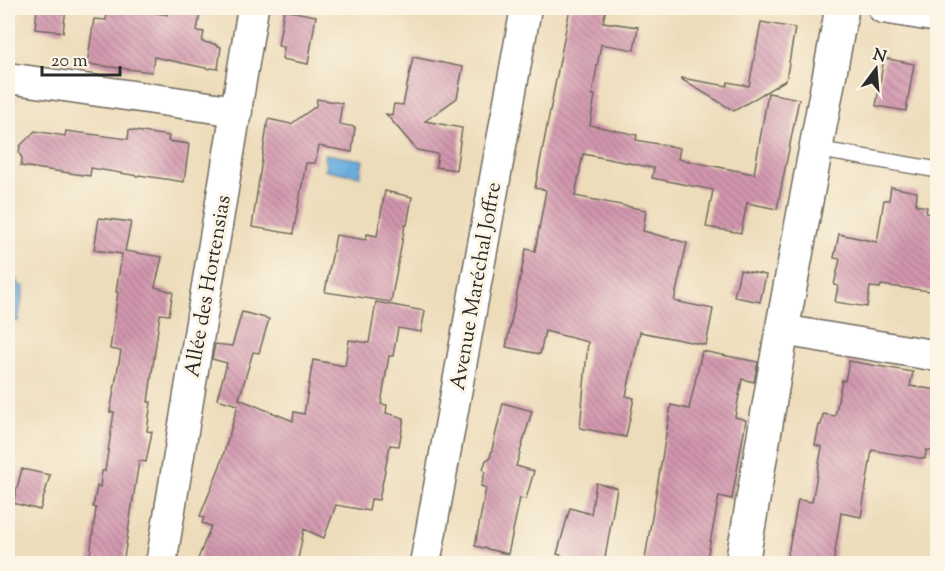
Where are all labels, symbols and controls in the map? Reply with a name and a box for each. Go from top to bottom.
scale bar [42,39,120,77]
north arrow [846,39,906,99]
text: N [870,44,889,70]
text: 20 m [51,49,88,75]
street label: Avenue Maréchal Joffre [444,180,510,393]
street label: Allée des Hortensias [178,193,240,380]

